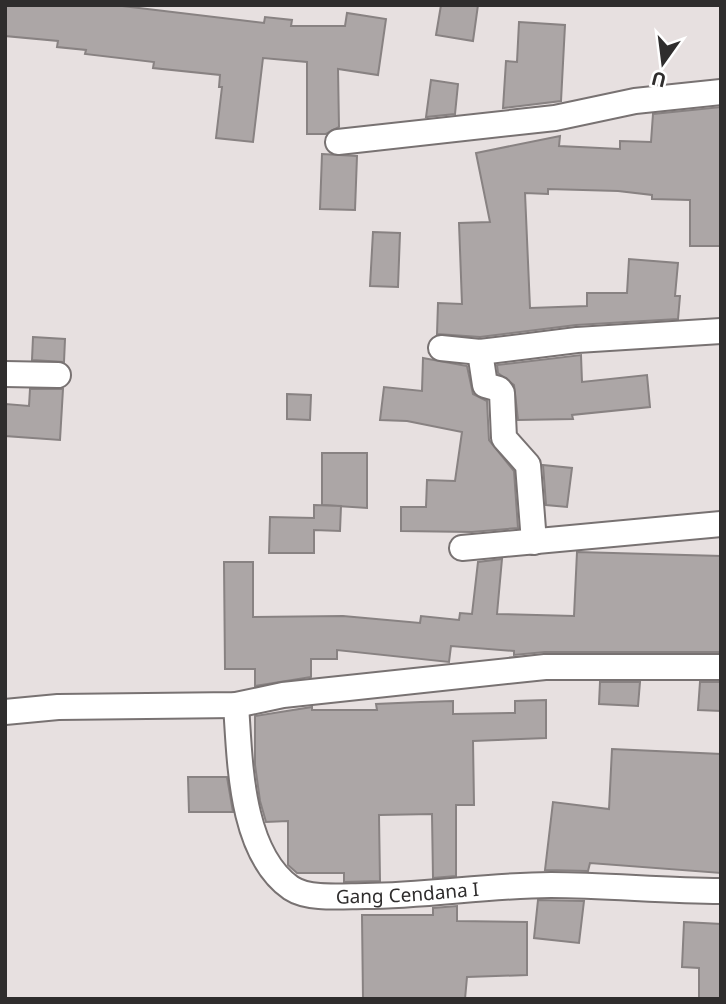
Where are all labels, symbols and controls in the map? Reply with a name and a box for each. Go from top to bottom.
north arrow [628,28,698,98]
text: U [649,65,669,94]
street label: Gang Cendana I [335,876,480,910]

